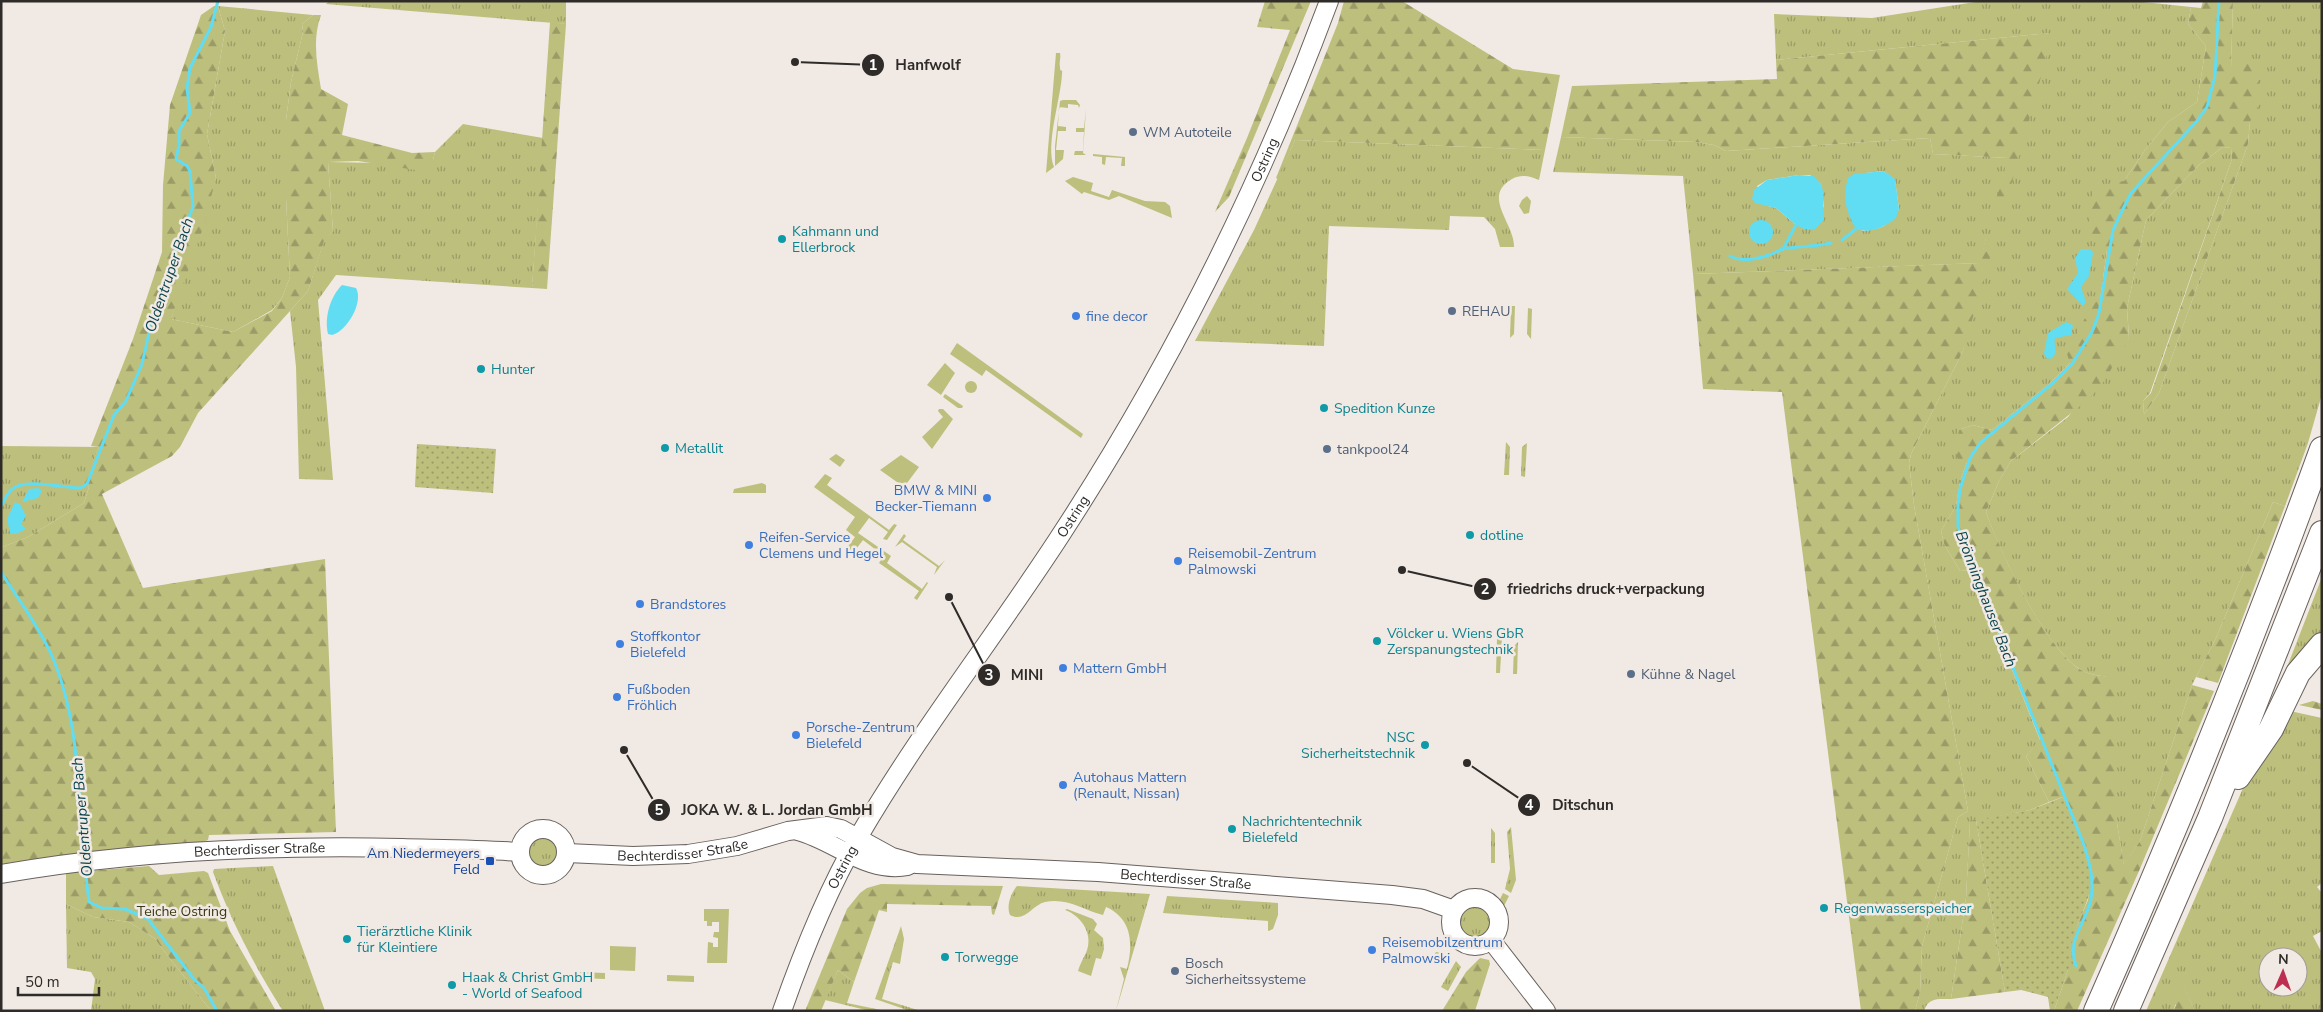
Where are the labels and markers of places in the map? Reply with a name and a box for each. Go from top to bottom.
callout: Hanfwolf [861,50,971,80]
place label: WM Autoteile [1143,123,1232,142]
marker: WM Autoteile [1127,126,1139,138]
place label: Kahmann und Ellerbrock [792,222,879,257]
marker: Kahmann und Ellerbrock [776,233,788,245]
place label: REHAU [1462,302,1511,321]
marker: REHAU [1446,305,1458,317]
place label: fine decor [1086,307,1148,326]
marker: fine decor [1070,310,1082,322]
place label: Hunter [491,360,535,379]
marker: Hunter [475,363,487,375]
place label: Spedition Kunze [1334,399,1435,418]
marker: Spedition Kunze [1318,402,1330,414]
place label: Metallit [675,439,723,458]
place label: tankpool24 [1337,440,1409,459]
marker: Metallit [659,442,671,454]
marker: tankpool24 [1321,443,1333,455]
place label: BMW & MINI Becker-Tiemann [875,481,977,516]
marker: BMW & MINI Becker-Tiemann [981,492,993,504]
place label: dotline [1480,526,1524,545]
place label: Reifen-Service Clemens und Hegel [759,528,884,563]
marker: dotline [1464,529,1476,541]
marker: Reifen-Service Clemens und Hegel [743,539,755,551]
place label: Reisemobil-Zentrum Palmowski [1188,544,1316,579]
marker: Reisemobil-Zentrum Palmowski [1172,555,1184,567]
callout: friedrichs druck+verpackung [1472,574,1715,604]
place label: Brandstores [650,595,727,614]
marker: Brandstores [634,598,646,610]
place label: Völcker u. Wiens GbR Zerspanungstechnik [1386,624,1524,659]
place label: Stoffkontor Bielefeld [630,627,700,662]
marker: Völcker u. Wiens GbR Zerspanungstechnik [1371,635,1383,647]
marker: Stoffkontor Bielefeld [614,638,626,650]
place label: Mattern GmbH [1073,659,1167,678]
callout: MINI [976,660,1054,690]
marker: Mattern GmbH [1057,662,1069,674]
place label: Kühne & Nagel [1641,665,1736,684]
marker: Kühne & Nagel [1625,668,1637,680]
place label: Fußboden Fröhlich [627,680,690,715]
marker: Fußboden Fröhlich [611,691,623,703]
place label: Porsche-Zentrum Bielefeld [806,718,915,753]
place label: NSC Sicherheitstechnik [1301,728,1416,763]
marker: Porsche-Zentrum Bielefeld [790,729,802,741]
marker: NSC Sicherheitstechnik [1419,739,1431,751]
place label: Autohaus Mattern (Renault, Nissan) [1073,768,1187,803]
marker: Autohaus Mattern (Renault, Nissan) [1057,779,1069,791]
callout: Ditschun [1517,790,1623,820]
callout: JOKA W. & L. Jordan GmbH [646,795,883,825]
place label: Nachrichtentechnik Bielefeld [1242,812,1363,847]
marker: Nachrichtentechnik Bielefeld [1226,823,1238,835]
place label: Am Niedermeyers Feld [367,844,480,879]
marker: Am Niedermeyers Feld [484,855,496,867]
place label: Regenwasserspeicher [1834,899,1972,918]
marker: Regenwasserspeicher [1818,902,1830,914]
place label: Tierärztliche Klinik für Kleintiere [357,922,473,957]
marker: Tierärztliche Klinik für Kleintiere [341,933,353,945]
place label: Reisemobilzentrum Palmowski [1382,933,1503,968]
marker: Reisemobilzentrum Palmowski [1366,944,1378,956]
place label: Torwegge [955,948,1019,967]
marker: Torwegge [939,951,951,963]
place label: Bosch Sicherheitssysteme [1185,954,1306,989]
marker: Bosch Sicherheitssysteme [1169,965,1181,977]
place label: Haak & Christ GmbH - World of Seafood [462,968,593,1003]
marker: Haak & Christ GmbH - World of Seafood [446,979,458,991]

